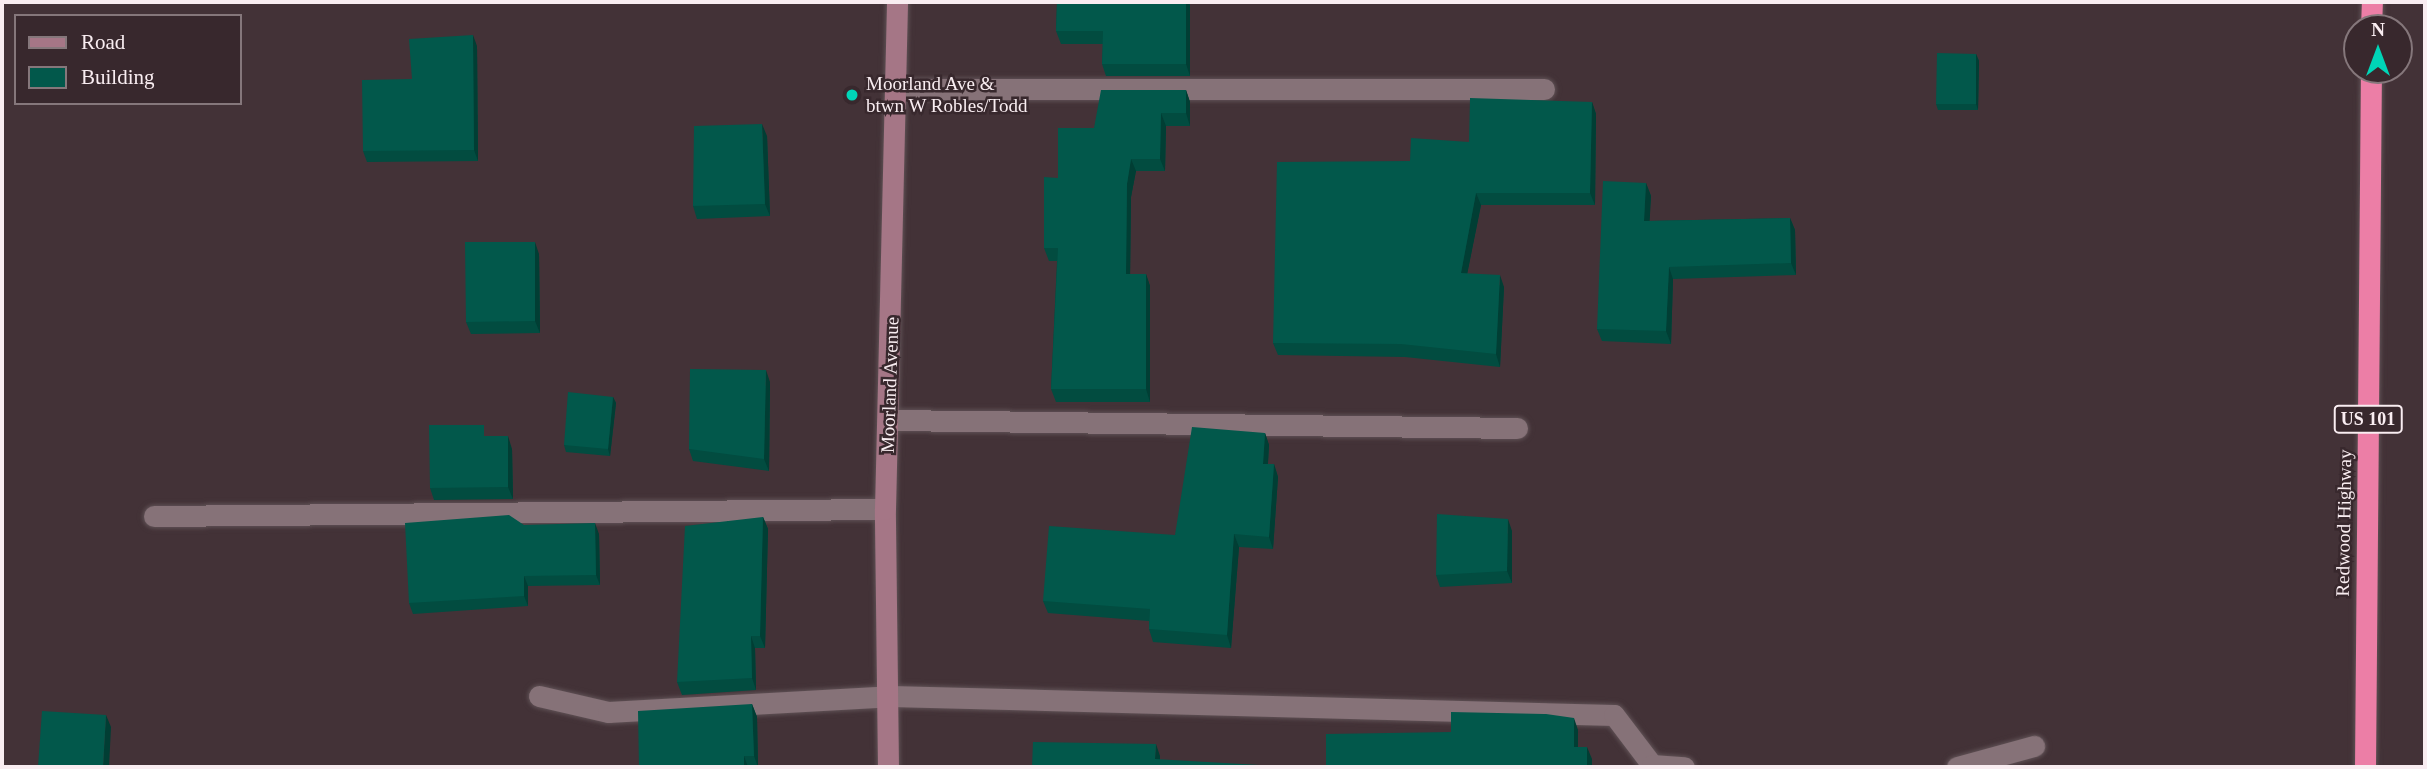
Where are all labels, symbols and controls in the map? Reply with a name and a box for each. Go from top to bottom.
legend [14,14,242,105]
north arrow [2343,14,2413,84]
text: N [2371,19,2385,40]
text: Road [81,30,125,54]
text: Building [81,65,155,89]
place label: Moorland Ave & btwn W Robles/Todd [866,73,1028,117]
marker: Moorland Ave & btwn W Robles/Todd [844,87,860,103]
street label: Moorland Avenue [876,316,904,454]
road number: US 101 [2333,404,2403,433]
street label: Redwood Highway [2331,449,2357,597]

